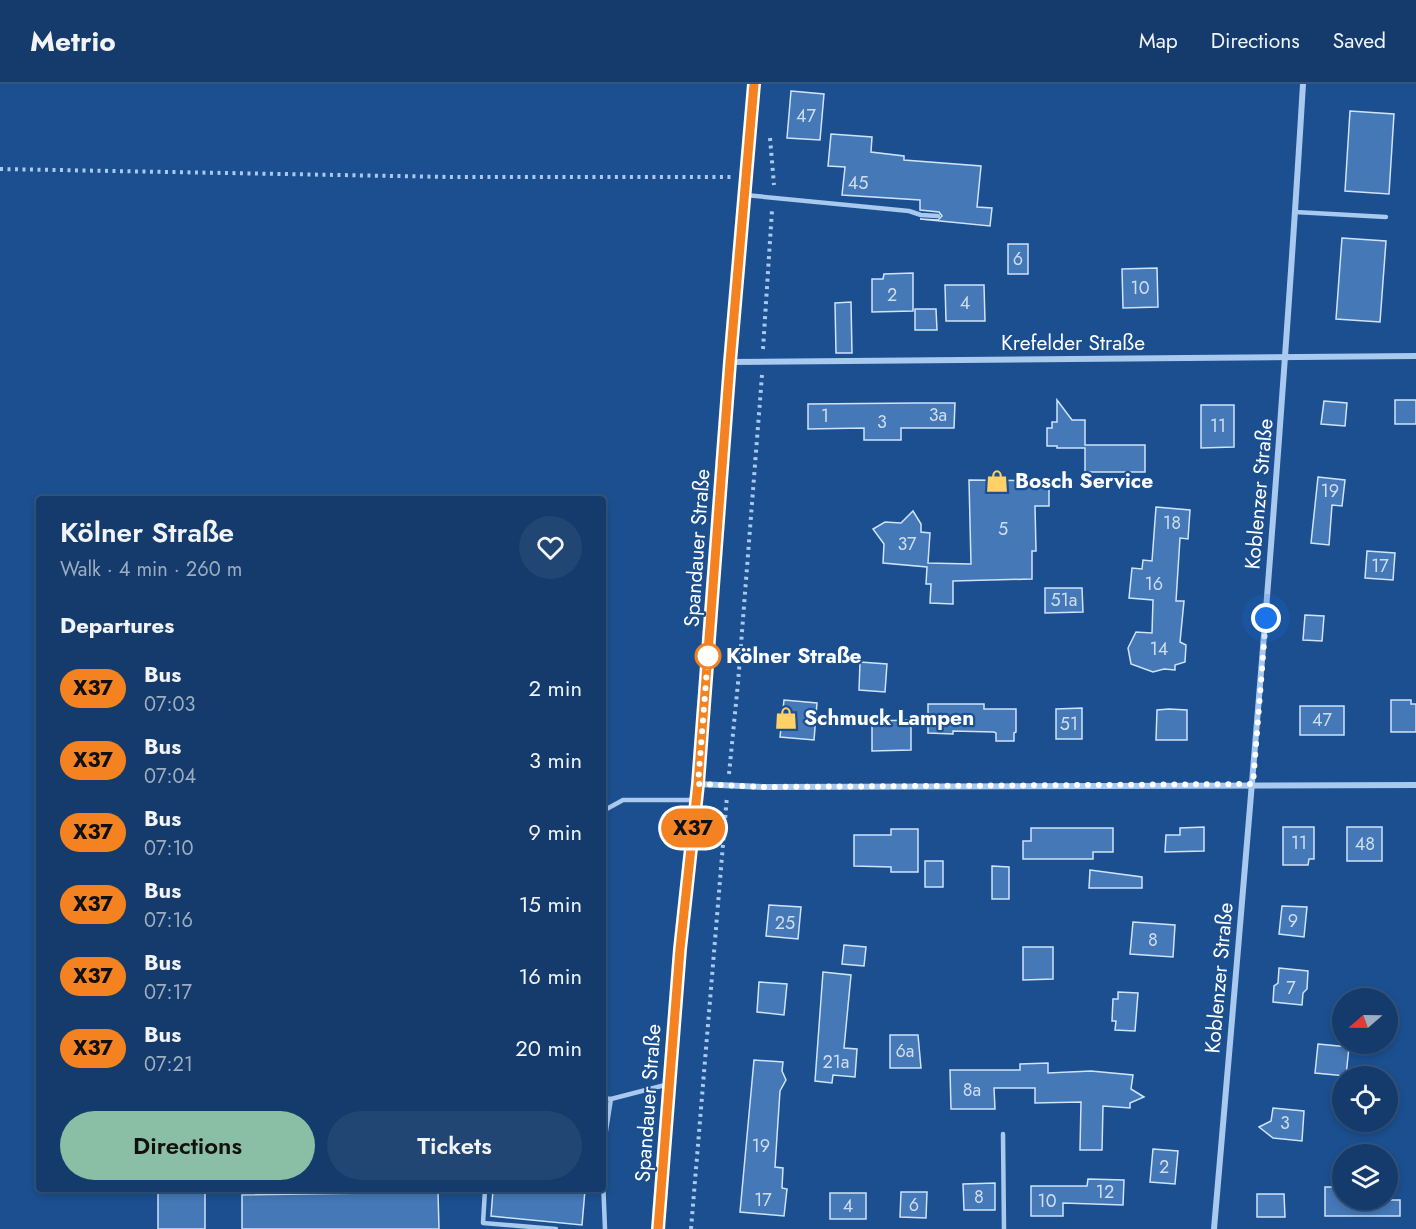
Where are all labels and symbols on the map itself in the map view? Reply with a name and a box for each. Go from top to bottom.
house number: 47 [796,103,817,129]
house number: 45 [848,170,868,196]
house number: 6 [1013,246,1023,272]
house number: 10 [1131,275,1150,301]
house number: 2 [887,282,897,308]
house number: 4 [960,290,970,316]
street label: Krefelder Straße [1001,328,1145,358]
house number: 3a [929,402,947,428]
house number: 1 [821,403,829,429]
house number: 3 [877,409,887,435]
house number: 11 [1210,413,1226,439]
street label: Koblenzer Straße [1237,417,1281,571]
place label: Bosch Service [1015,466,1153,496]
street label: Spandauer Straße [677,468,718,628]
shop icon: Bosch Service [984,468,1010,494]
house number: 19 [1321,478,1339,504]
house number: 18 [1163,510,1181,536]
house number: 5 [998,516,1008,542]
house number: 37 [897,531,917,557]
house number: 17 [1371,553,1389,579]
house number: 16 [1145,571,1163,597]
house number: 51a [1051,587,1077,613]
your location [1251,603,1281,633]
house number: 14 [1150,636,1168,662]
place label: Kölner Straße [726,641,862,671]
marker: Kölner Straße [695,643,721,669]
place label: Schmuck Lampen [804,703,974,733]
shop icon: Schmuck Lampen [773,705,799,731]
house number: 47 [1312,707,1333,733]
house number: 51 [1060,711,1078,737]
line badge: X37 [658,808,728,848]
house number: 11 [1291,830,1307,856]
house number: 48 [1355,831,1375,857]
street label: Koblenzer Straße [1197,901,1241,1055]
house number: 9 [1288,908,1298,934]
house number: 25 [775,910,795,936]
house number: 8 [1148,927,1158,953]
house number: 7 [1286,975,1296,1001]
north arrow [1332,988,1398,1054]
street label: Spandauer Straße [628,1023,669,1183]
house number: 6a [895,1038,915,1064]
house number: 21a [823,1049,850,1075]
house number: 8a [963,1077,981,1103]
house number: 3 [1280,1110,1290,1136]
house number: 19 [752,1133,770,1159]
house number: 2 [1159,1154,1169,1180]
house number: 12 [1096,1179,1114,1205]
house number: 8 [974,1184,984,1210]
house number: 17 [754,1187,772,1213]
house number: 10 [1038,1188,1057,1214]
house number: 6 [909,1192,919,1218]
house number: 4 [843,1193,853,1219]

